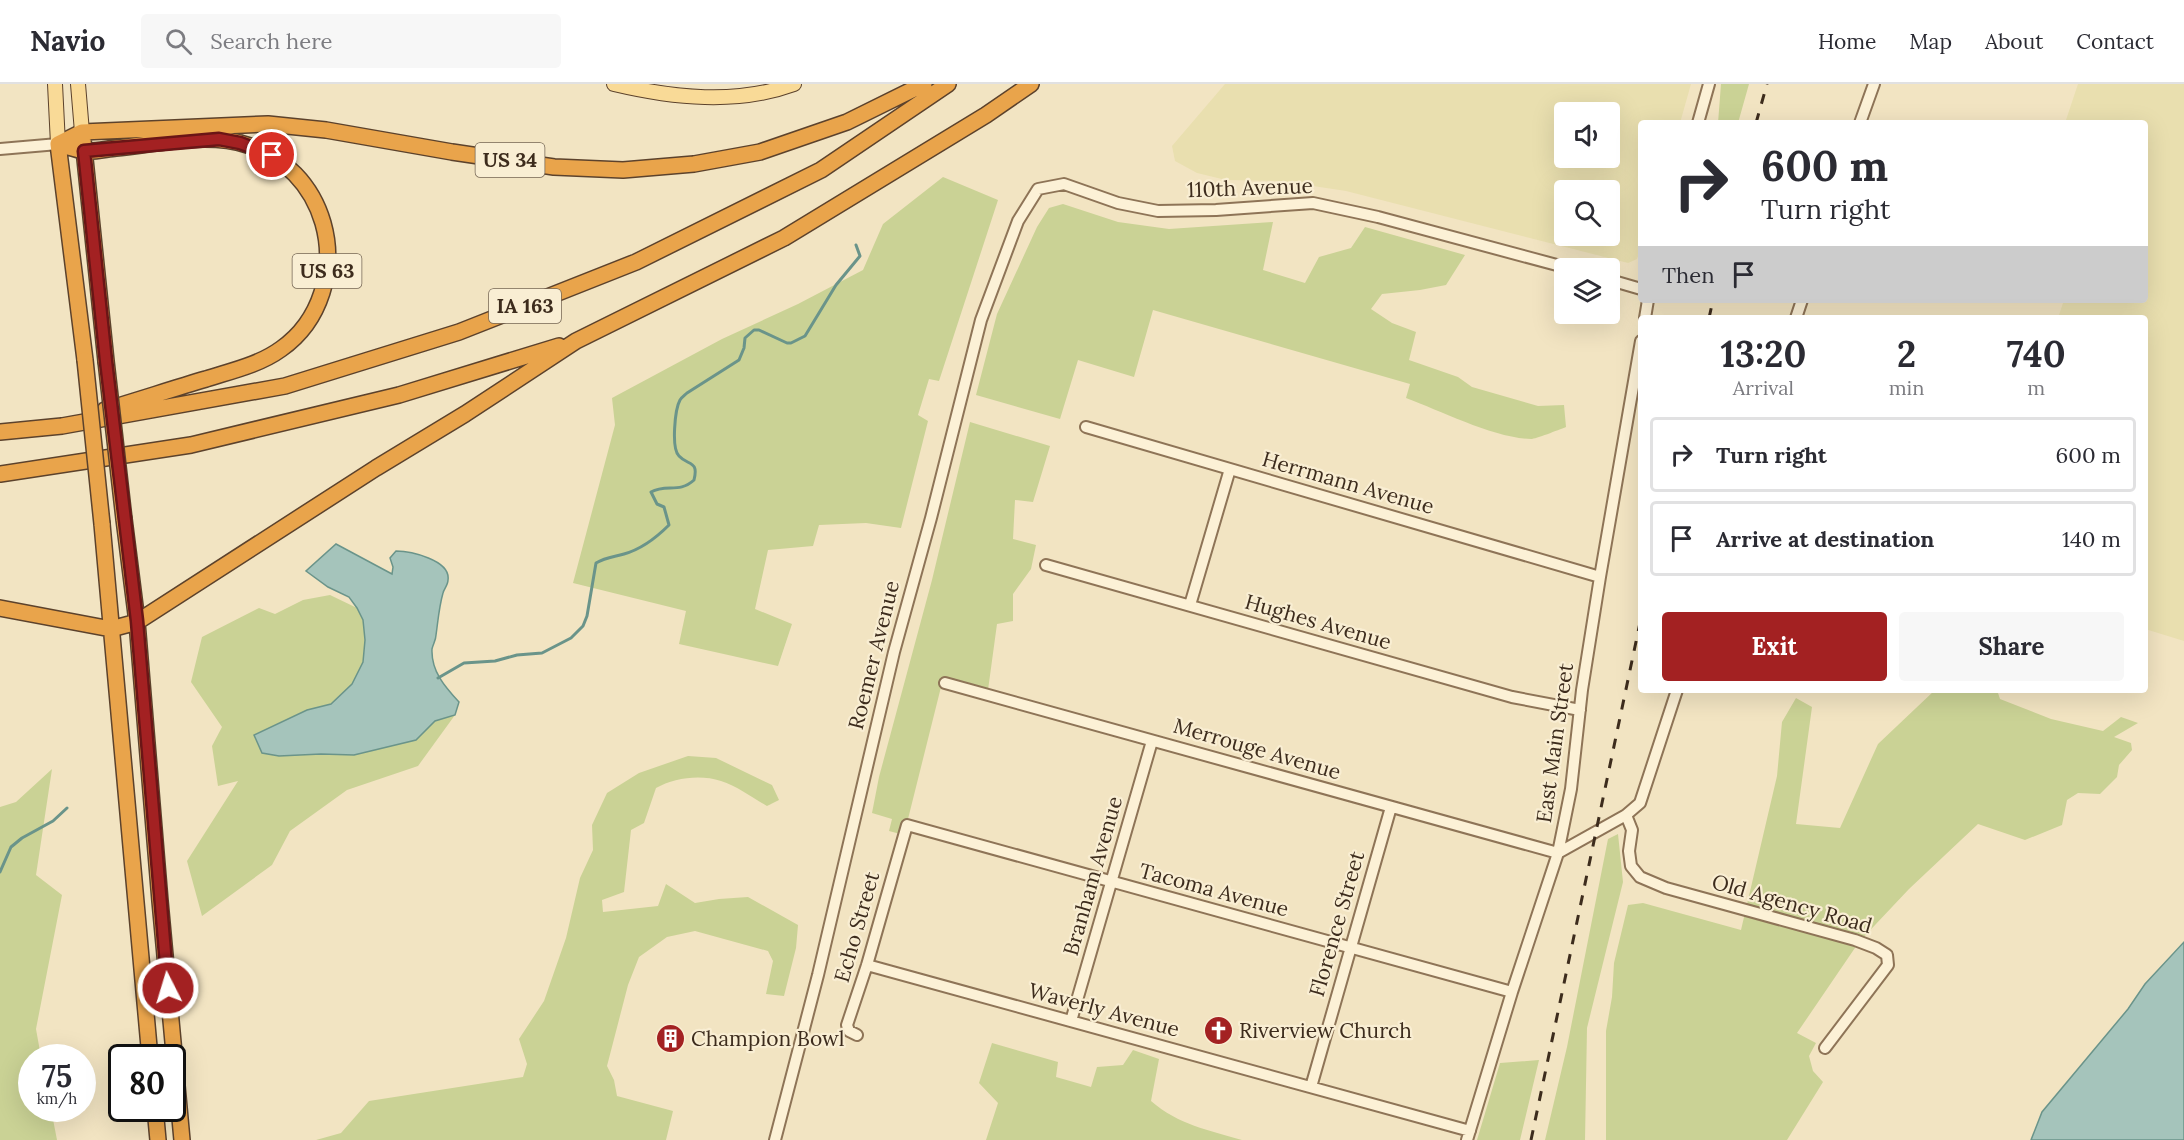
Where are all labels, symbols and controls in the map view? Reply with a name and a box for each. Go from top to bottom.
search box [141,14,561,68]
text: Navio [30,23,105,59]
icon: search [162,25,195,58]
text: Search here [210,27,332,55]
text: Home [1818,28,1876,55]
text: Map [1909,28,1952,55]
text: About [1985,28,2043,55]
text: Contact [2076,28,2154,55]
map controls [1554,102,1620,324]
button: sound [1554,102,1620,168]
pin [246,129,297,180]
icon: arrive [255,138,288,171]
text: 600 m [1761,139,1888,193]
road number: US 34 [476,143,544,177]
icon: right [1662,144,1740,222]
street label: 110th Avenue [1187,172,1313,203]
button: search [1554,180,1620,246]
text: Turn right [1761,192,1890,226]
road number: US 63 [292,254,362,288]
button: layers [1554,258,1620,324]
icon: arrive [1727,258,1760,291]
text: Then [1662,261,1715,289]
road number: IA 163 [489,289,561,323]
text: 13:20 [1720,331,1806,377]
text: 2 [1897,331,1916,377]
text: 740 [2007,331,2066,377]
text: Arrival [1733,375,1794,400]
text: min [1889,375,1924,400]
text: m [2027,375,2045,400]
icon: right [1665,438,1698,471]
text: Turn right [1716,441,1827,469]
text: 600 m [2056,441,2121,469]
street label: Herrmann Avenue [1259,445,1437,520]
icon: arrive [1665,522,1698,555]
text: Arrive at destination [1716,525,1934,553]
text: 140 m [2062,525,2121,553]
street label: Roemer Avenue [842,577,905,732]
street label: Hughes Avenue [1242,588,1394,655]
button: Exit [1662,612,1887,681]
button: Share [1899,612,2124,681]
street label: East Main Street [1530,660,1579,825]
street label: Merrouge Avenue [1170,712,1344,785]
street label: Branham Avenue [1057,793,1128,959]
street label: Florence Street [1303,847,1370,1000]
street label: Tacoma Avenue [1136,857,1292,922]
street label: Echo Street [828,867,885,985]
street label: Old Agency Road [1709,868,1875,939]
position arrow [136,956,200,1020]
street label: Waverly Avenue [1026,976,1183,1043]
church icon: Riverview Church [1202,1015,1234,1047]
place label: Riverview Church [1239,1017,1412,1044]
building icon: Champion Bowl [654,1023,686,1055]
place label: Champion Bowl [691,1025,845,1052]
speed limit sign: 80 [108,1044,186,1122]
text: 75 [42,1057,72,1095]
text: km/h [37,1089,77,1108]

